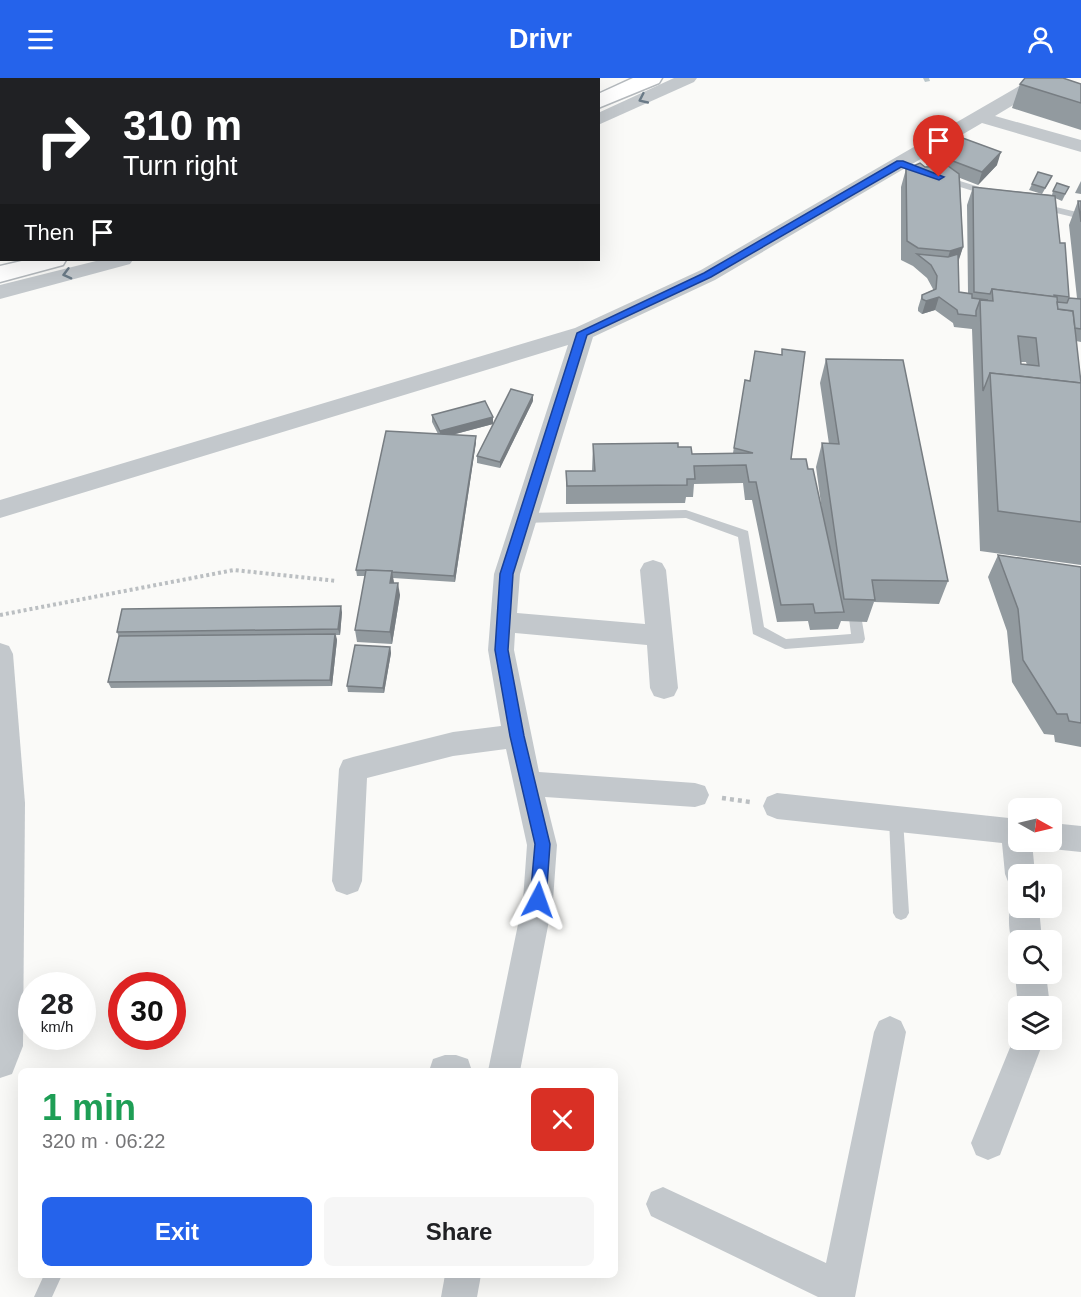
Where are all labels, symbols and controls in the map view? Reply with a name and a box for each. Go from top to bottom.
icon: menu [24,23,57,56]
icon: person [1024,23,1057,56]
text: Drivr [509,24,572,54]
one-way arrow [639,91,650,103]
icon: right [24,102,102,180]
text: 310 m [123,102,242,149]
pin [913,115,964,177]
icon: arrive [922,124,955,157]
text: Turn right [123,151,238,181]
icon: arrive [86,216,119,249]
text: Then [24,220,74,245]
one-way arrow [62,267,72,280]
north arrow [1008,798,1062,852]
map controls [1008,798,1062,1050]
button: sound [1008,864,1062,918]
position arrow [506,868,570,932]
button: search [1008,930,1062,984]
speed limit sign: 30 [108,972,186,1050]
text: 28 [40,987,74,1020]
button: layers [1008,996,1062,1050]
text: km/h [41,1018,73,1035]
text: 1 min [42,1087,136,1128]
button: close [531,1088,594,1151]
text: 320 m · 06:22 [42,1130,165,1152]
button: Exit [42,1197,312,1266]
button: Share [324,1197,594,1266]

